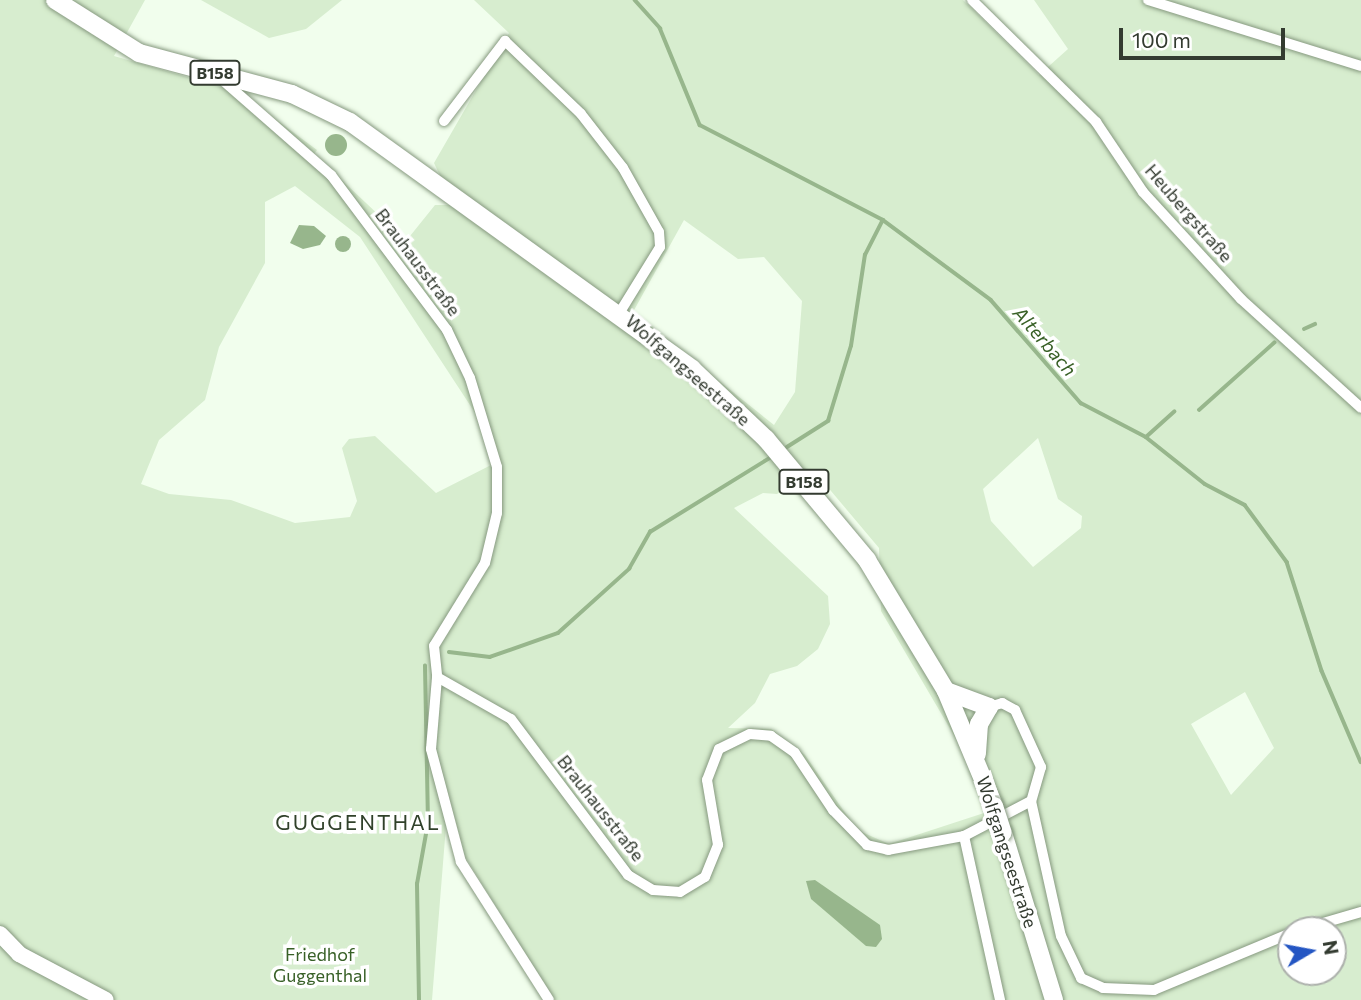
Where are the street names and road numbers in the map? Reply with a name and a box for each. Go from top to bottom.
road number: B158 [189,60,241,86]
street label: Heubergstraße [1141,160,1237,266]
street label: Brauhausstraße [371,204,465,320]
street label: Wolfgangseestraße [621,310,755,430]
road number: B158 [778,470,830,495]
street label: Brauhausstraße [553,751,649,865]
street label: Wolfgangseestraße [972,773,1042,931]

